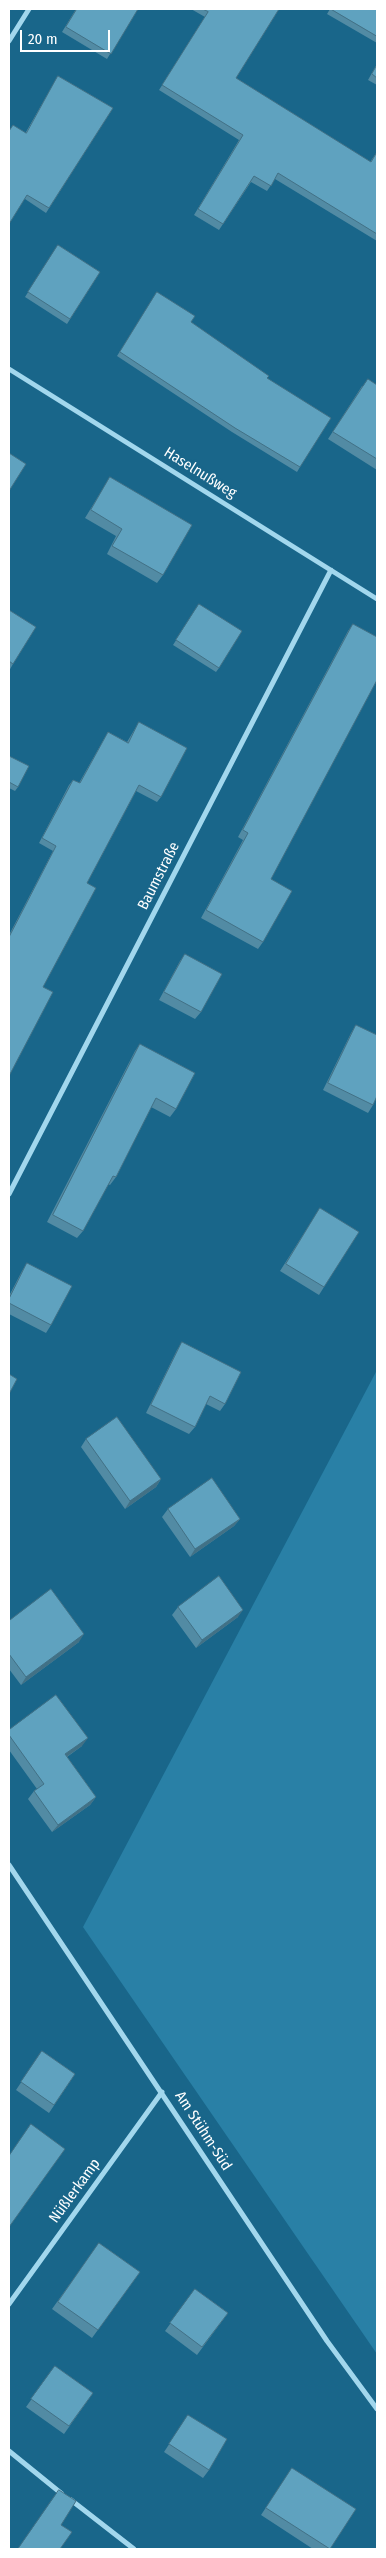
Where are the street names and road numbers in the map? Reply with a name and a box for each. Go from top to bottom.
street label: Haselnußweg [160,444,240,502]
street label: Baumstraße [134,839,184,913]
street label: Am Stühm-Süd [171,2088,235,2174]
street label: Nüßlerkamp [46,2155,104,2227]

